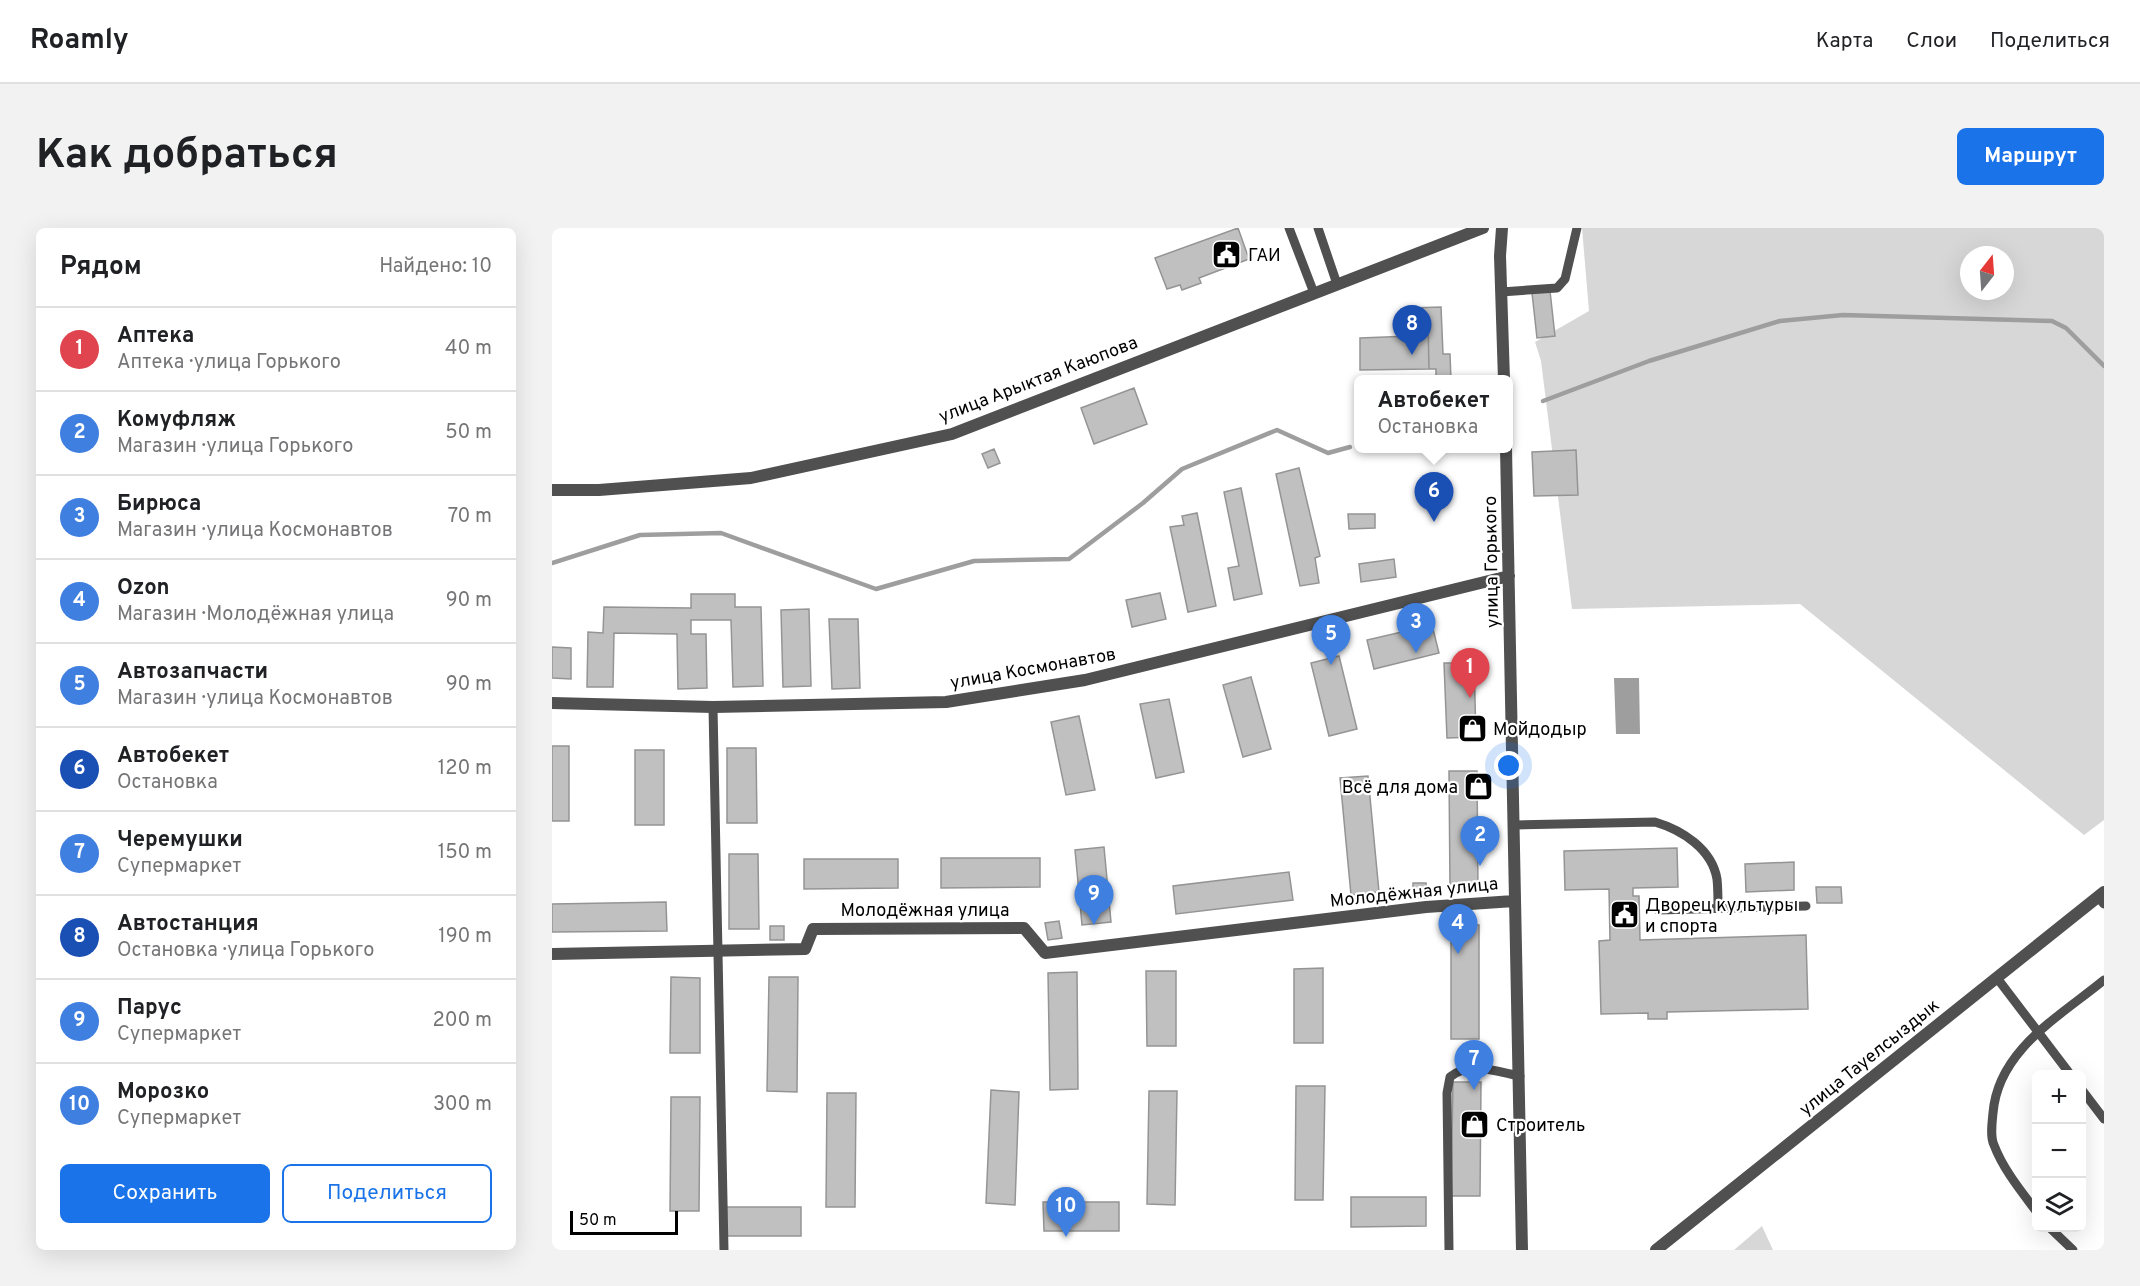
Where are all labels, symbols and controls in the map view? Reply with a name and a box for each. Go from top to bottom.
text: Roamly [30,23,129,59]
text: Карта [1816,28,1873,55]
text: Слои [1906,28,1957,55]
text: Поделиться [1990,28,2110,55]
button: Маршрут [1957,128,2104,185]
text: Как добраться [36,130,338,183]
public building icon: ГАИ [1211,239,1243,271]
place label: ГАИ [1248,245,1281,268]
north arrow [1960,246,2014,300]
text: Рядом [60,251,142,284]
text: Найдено: 10 [379,254,492,280]
pin: 8 [1392,306,1432,355]
text: Аптека [117,323,194,350]
street label: улица Арыктая Каюпова [936,332,1141,429]
text: 1 [76,336,84,362]
text: 40 m [445,336,492,362]
text: Аптека · улица Горького [117,350,341,376]
popup [1354,375,1513,453]
text: Автобекет [1377,388,1490,415]
text: Комуфляж [117,407,236,434]
text: Остановка [1377,415,1478,441]
text: 2 [73,420,86,446]
text: 50 m [445,420,492,446]
text: Магазин · улица Горького [117,434,353,460]
pin: 6 [1414,472,1454,522]
text: Бирюса [117,491,201,518]
street label: улица Горького [1480,496,1505,628]
text: 3 [74,504,86,530]
text: 70 m [448,504,492,530]
text: Магазин · улица Космонавтов [117,518,393,544]
text: Ozon [117,575,170,602]
text: 4 [73,588,86,614]
text: 90 m [446,588,492,614]
text: Магазин · Молодёжная улица [117,602,394,628]
pin: 3 [1396,604,1436,653]
pin: 5 [1312,616,1350,665]
street label: улица Космонавтов [949,644,1118,695]
pin: 1 [1450,648,1490,698]
text: Автозапчасти [117,659,268,686]
text: 5 [73,672,86,698]
text: 90 m [446,672,492,698]
text: Магазин · улица Космонавтов [117,686,393,712]
shop icon: Мойдодыр [1456,713,1488,745]
place label: Мойдодыр [1493,719,1587,742]
text: Автобекет [117,743,229,770]
your location [1494,751,1523,780]
text: 6 [73,756,86,782]
text: 120 m [438,756,492,782]
text: Остановка [117,770,218,796]
shop icon: Всё для дома [1463,771,1495,803]
place label: Всё для дома [1342,777,1458,800]
pin: 2 [1460,816,1500,866]
text: Черемушки [117,827,243,854]
text: 7 [74,840,85,866]
text: 150 m [438,840,492,866]
text: Супермаркет [117,854,241,880]
street label: Молодёжная улица [1329,873,1499,914]
pin: 9 [1074,876,1114,925]
place label: Дворец культуры и спорта [1645,895,1798,939]
public building icon: Дворец культуры и спорта [1608,899,1640,931]
street label: Молодёжная улица [840,900,1010,923]
pin: 4 [1438,904,1478,954]
text: Автостанция [117,911,259,938]
text: 8 [73,924,86,950]
text: 190 m [438,924,492,950]
text: Остановка · улица Горького [117,938,374,964]
text: Парус [117,995,182,1022]
street label: улица Тауелсыздык [1795,995,1945,1122]
text: 9 [73,1008,86,1034]
text: 200 m [433,1008,492,1034]
text: Супермаркет [117,1022,241,1048]
pin: 7 [1454,1040,1494,1090]
map controls [2032,1070,2086,1232]
button: + [2032,1070,2086,1124]
text: Морозко [117,1079,209,1106]
text: 10 [69,1092,90,1118]
text: 300 m [433,1092,492,1118]
text: Супермаркет [117,1106,241,1132]
shop icon: Строитель [1459,1109,1491,1141]
place label: Строитель [1496,1115,1585,1138]
button: − [2032,1124,2086,1178]
button: Сохранить [60,1164,270,1223]
button: Поделиться [282,1164,492,1223]
button: layers [2032,1178,2086,1232]
pin: 10 [1046,1188,1086,1237]
scale bar [570,1208,678,1236]
text: 50 m [579,1211,617,1231]

